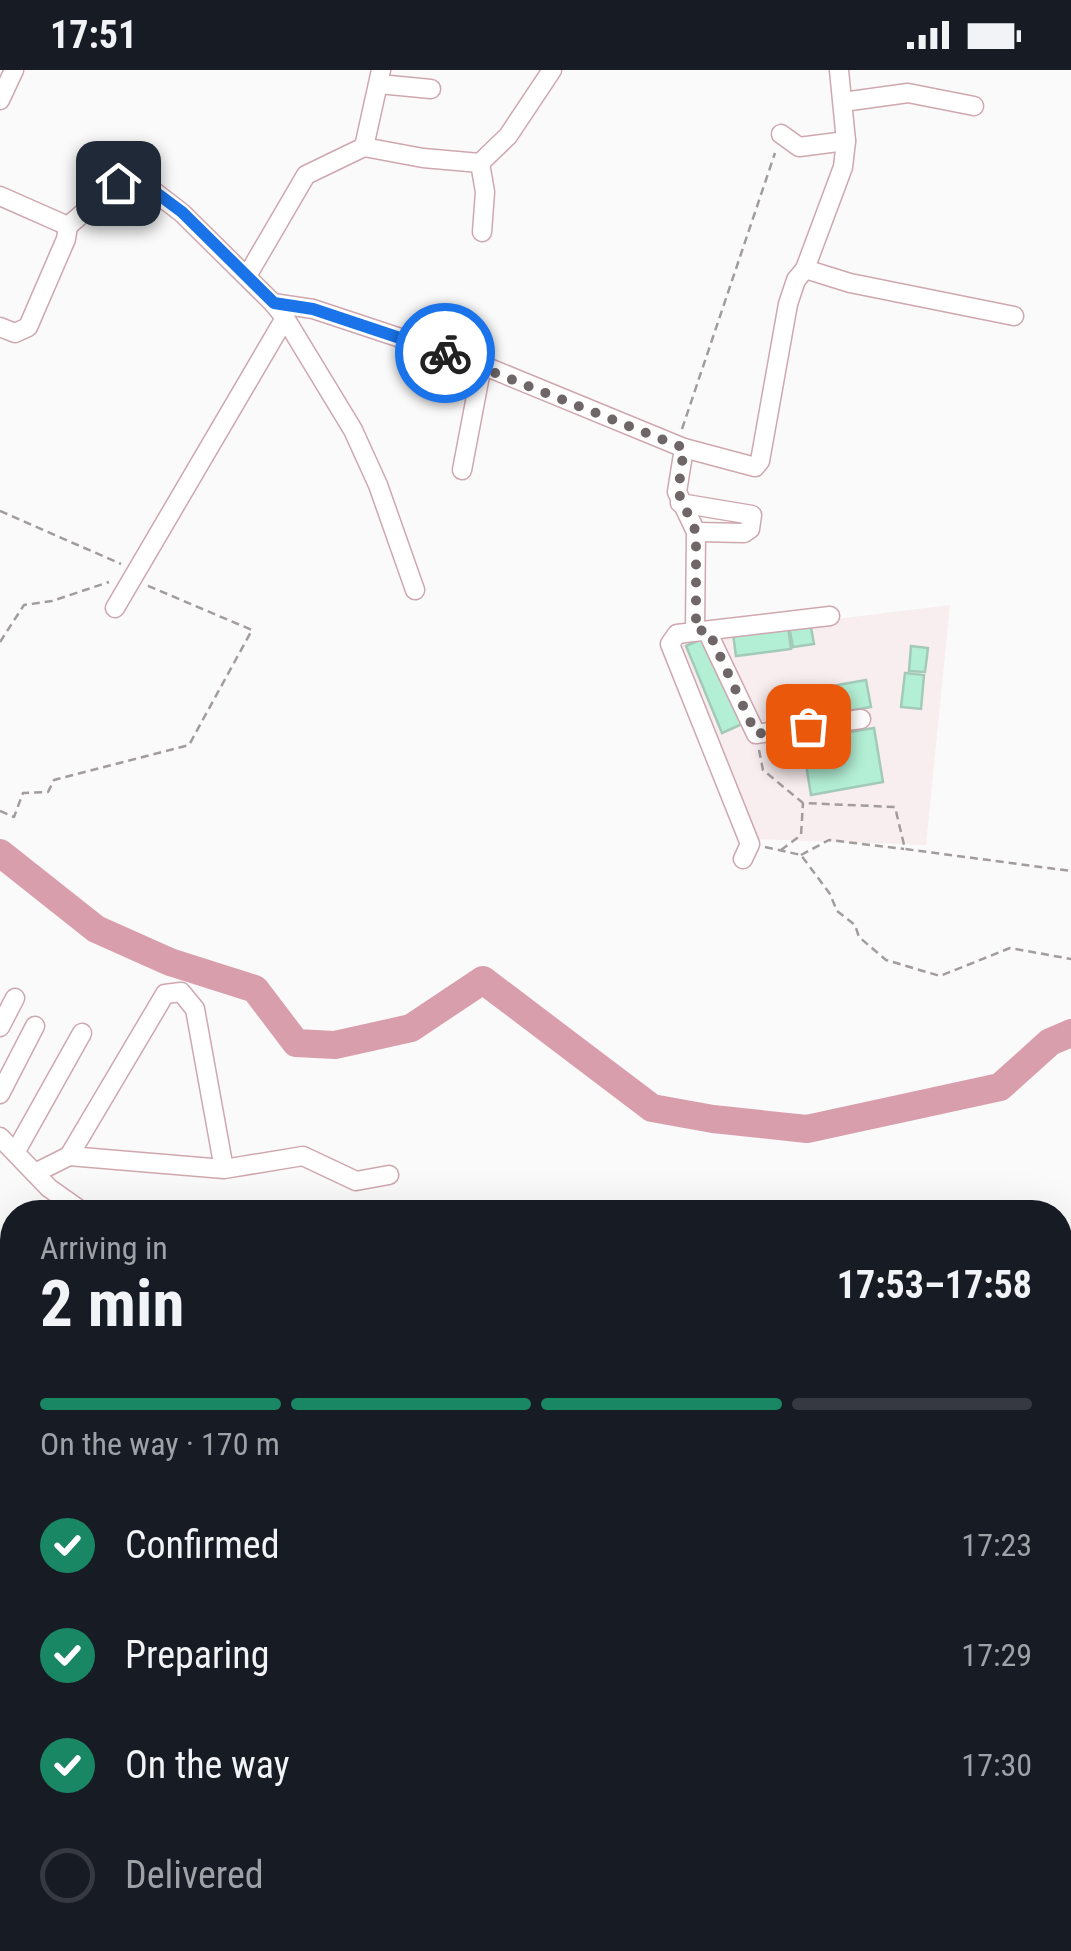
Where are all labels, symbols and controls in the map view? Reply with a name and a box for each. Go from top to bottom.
text: 17:51 [50,13,137,57]
pin [76,141,161,226]
icon: home [91,156,146,211]
courier [395,303,495,403]
icon: bike [418,326,473,381]
pin [766,684,851,769]
icon: bag [781,699,836,754]
text: Arriving in [40,1229,168,1267]
text: 17:53–17:58 [837,1263,1032,1307]
text: 2 min [40,1266,184,1342]
text: On the way · 170 m [40,1425,280,1463]
icon: check [40,1518,95,1573]
text: Confirmed [125,1523,280,1567]
text: 17:23 [961,1526,1032,1564]
icon: check [40,1628,95,1683]
text: Preparing [125,1633,270,1677]
text: 17:29 [961,1636,1032,1674]
icon: check [40,1738,95,1793]
text: On the way [125,1743,290,1787]
text: 17:30 [961,1746,1032,1784]
text: Delivered [125,1853,264,1897]

